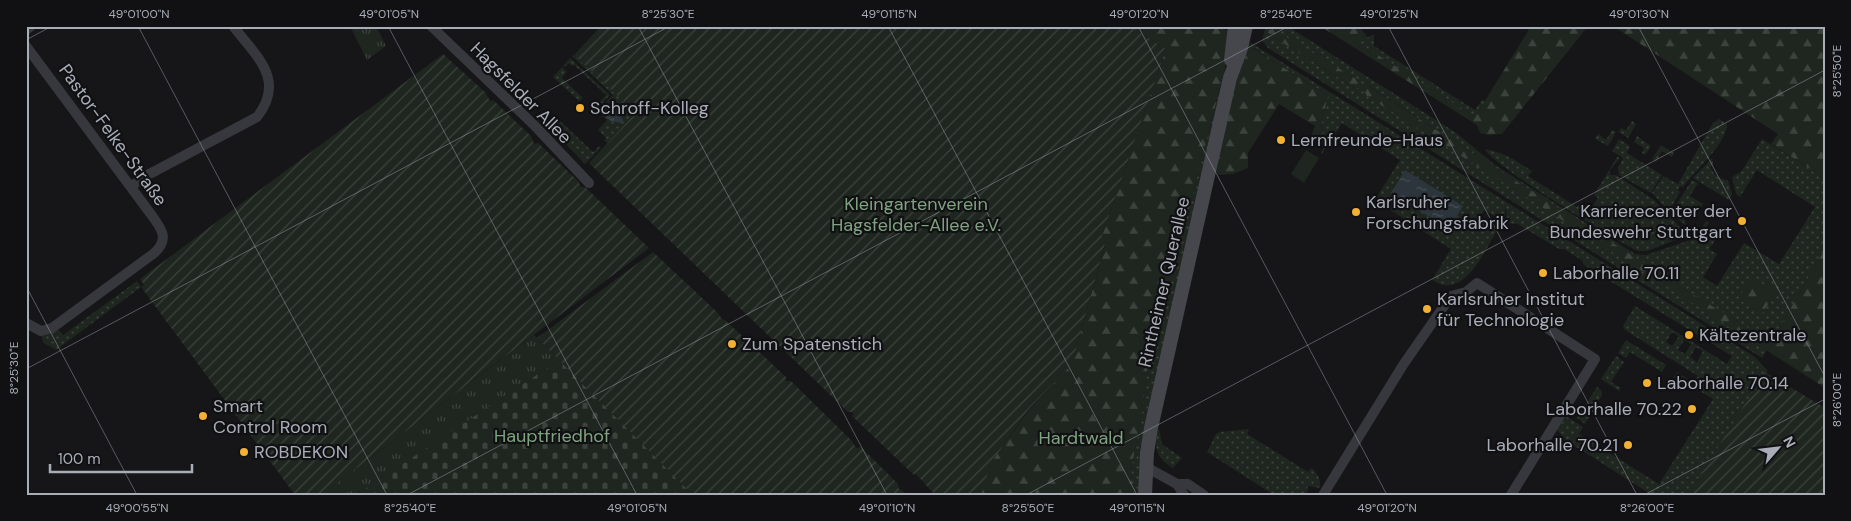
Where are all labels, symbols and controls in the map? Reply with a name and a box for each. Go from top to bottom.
text: 49°01'00"N [109,6,170,22]
text: 49°01'05"N [359,6,419,22]
text: 8°25'30"E [642,6,695,22]
text: 49°01'15"N [861,6,917,22]
text: 49°01'20"N [1109,6,1169,22]
text: 8°25'40"E [1260,6,1312,22]
text: 49°01'25"N [1360,6,1418,22]
text: 49°01'30"N [1609,6,1669,22]
street label: Hagsfelder Allee [465,37,577,149]
text: 8°25'50"E [1829,44,1845,97]
street label: Pastor-Felke-Straße [53,59,173,211]
place label: Schroff-Kolleg [590,96,709,120]
marker: Schroff-Kolleg [574,102,586,114]
place label: Lernfreunde-Haus [1291,128,1443,152]
marker: Lernfreunde-Haus [1275,134,1287,146]
place label: Karlsruher Forschungsfabrik [1366,190,1509,235]
park label: Kleingartenverein Hagsfelder-Allee e.V. [831,192,1001,237]
street label: Rintheimer Querallee [1133,194,1195,370]
place label: Karrierecenter der Bundeswehr Stuttgart [1549,199,1732,244]
marker: Karlsruher Forschungsfabrik [1350,206,1362,218]
marker: Karrierecenter der Bundeswehr Stuttgart [1736,215,1748,227]
place label: Laborhalle 70.11 [1553,261,1679,285]
marker: Laborhalle 70.11 [1537,267,1549,279]
place label: Karlsruher Institut für Technologie [1437,287,1585,332]
marker: Karlsruher Institut für Technologie [1421,303,1433,315]
place label: Kältezentrale [1699,323,1807,347]
marker: Kältezentrale [1683,329,1695,341]
place label: Zum Spatenstich [742,332,882,356]
marker: Zum Spatenstich [726,338,738,350]
text: 8°25'30"E [6,341,22,394]
place label: Laborhalle 70.14 [1657,371,1789,395]
text: 8°26'00"E [1829,373,1845,427]
marker: Laborhalle 70.14 [1641,377,1653,389]
place label: Smart Control Room [213,394,327,439]
place label: Laborhalle 70.22 [1546,397,1682,421]
marker: Laborhalle 70.22 [1686,403,1698,415]
marker: Smart Control Room [197,410,209,422]
park label: Hauptfriedhof [494,424,610,448]
north arrow [1754,424,1804,474]
park label: Hardtwald [1038,426,1124,450]
place label: Laborhalle 70.21 [1486,433,1618,457]
text: N [1779,433,1800,451]
marker: Laborhalle 70.21 [1622,439,1634,451]
place label: ROBDEKON [254,440,348,464]
scale bar [50,441,192,473]
marker: ROBDEKON [238,446,250,458]
text: 100 m [58,449,101,469]
text: 49°00'55"N [105,500,169,516]
text: 8°25'40"E [384,500,436,516]
text: 49°01'05"N [607,500,667,516]
text: 49°01'10"N [859,500,915,516]
text: 8°25'50"E [1002,500,1055,516]
text: 49°01'15"N [1109,500,1165,516]
text: 49°01'20"N [1357,500,1417,516]
text: 8°26'00"E [1620,500,1674,516]

